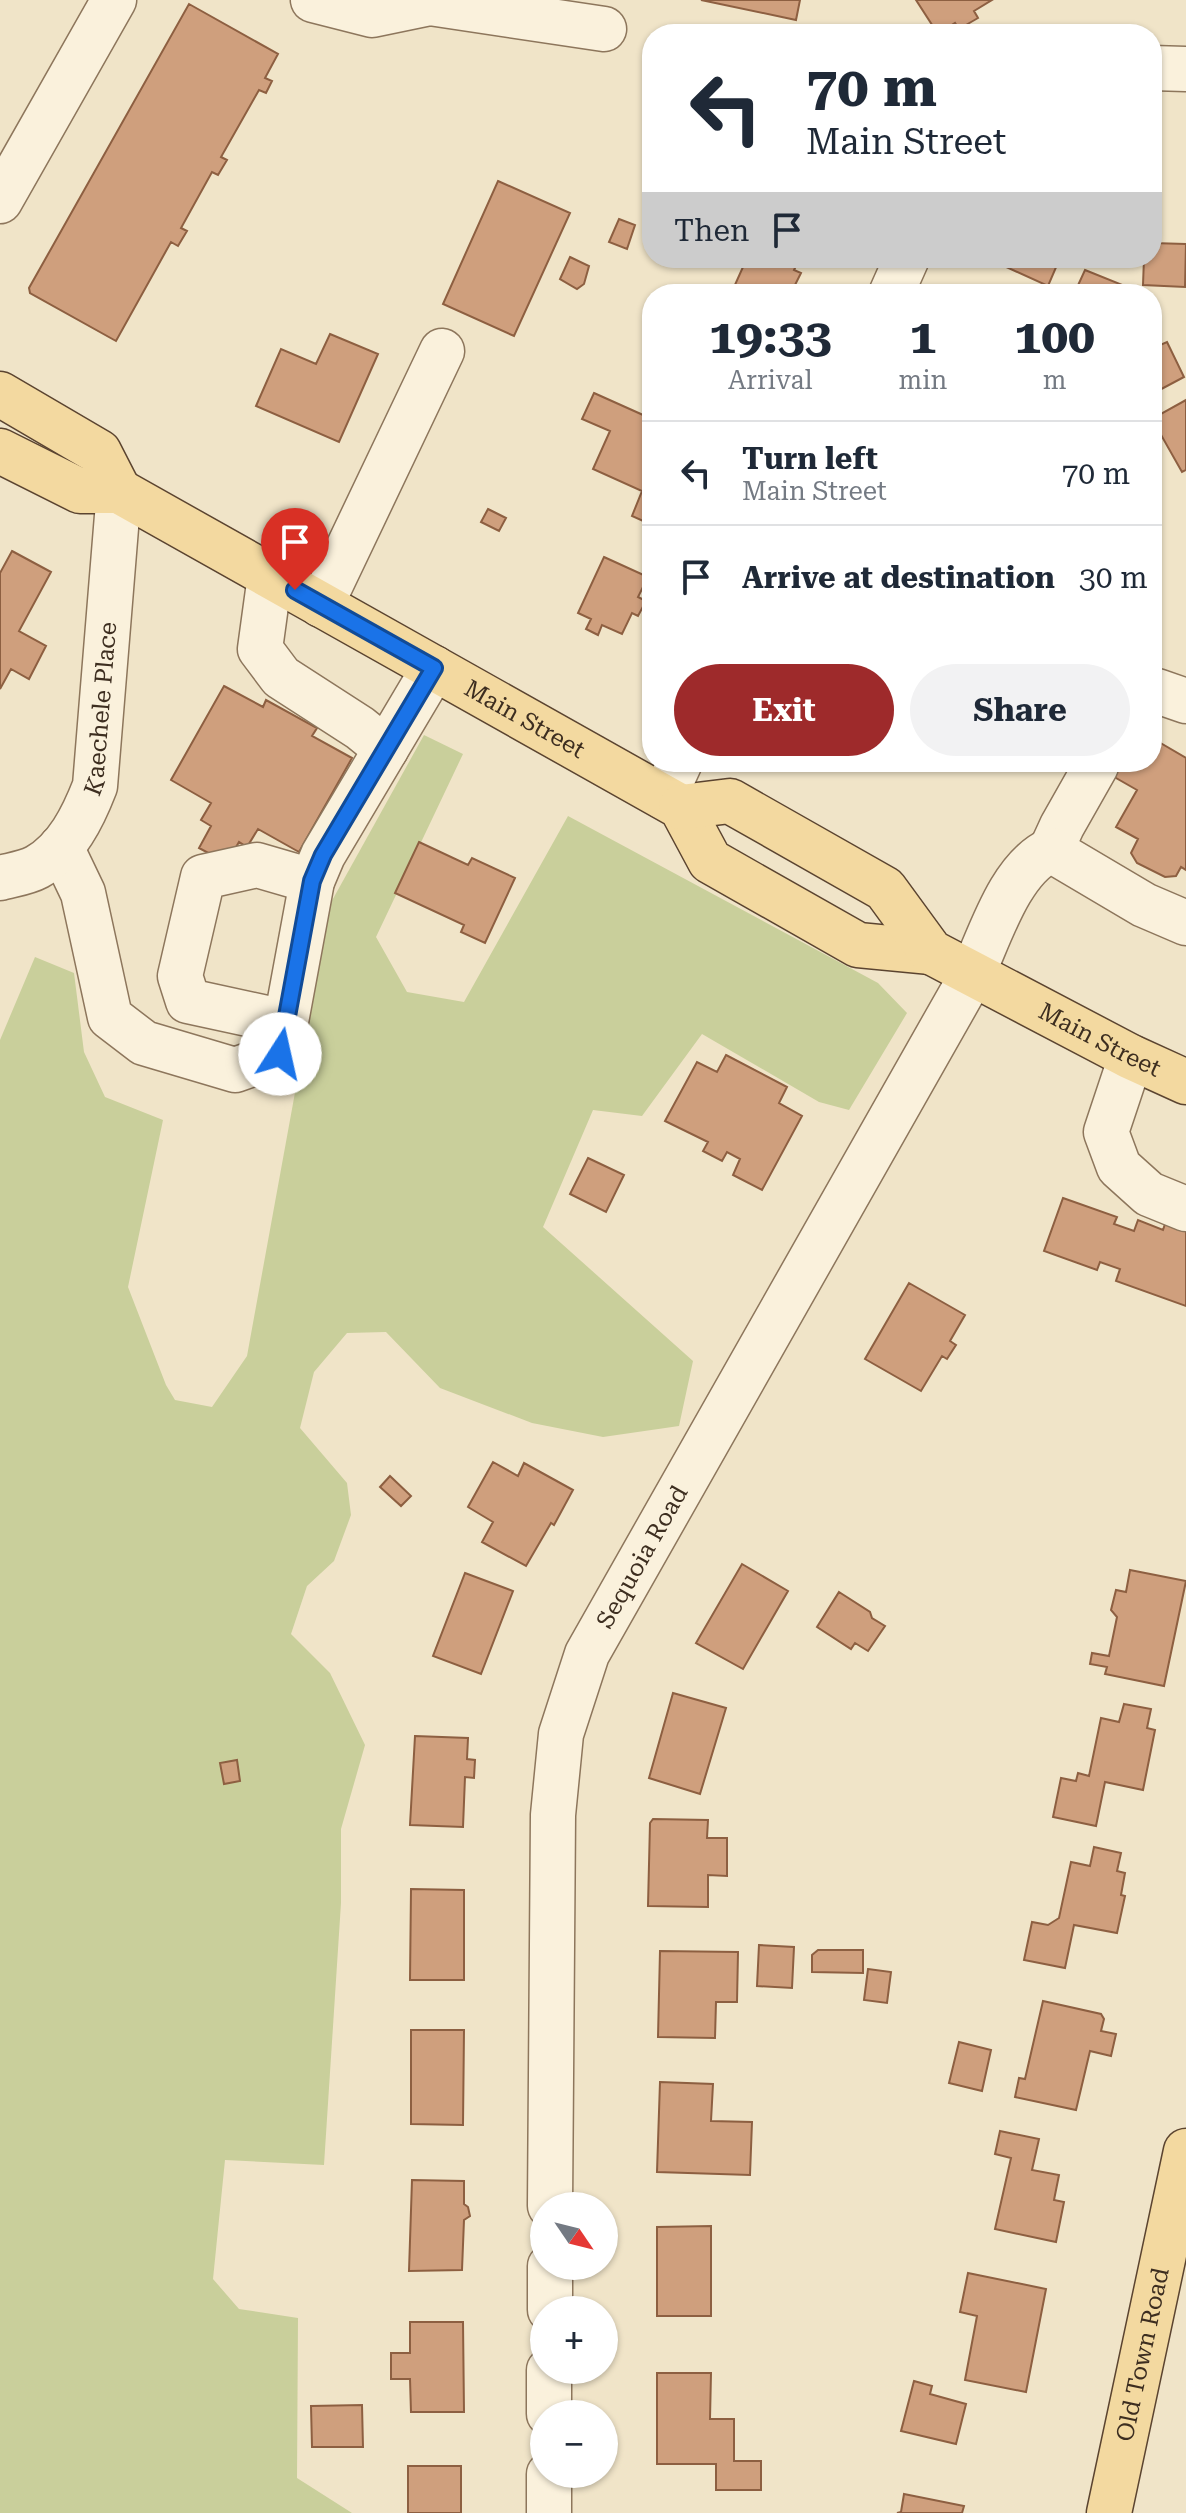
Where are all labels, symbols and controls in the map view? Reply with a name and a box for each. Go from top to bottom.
text: 70 m [806,54,937,120]
icon: left [674,56,778,160]
text: Main Street [806,121,1007,163]
icon: arrive [765,208,809,252]
text: Then [674,213,749,248]
text: 19:33 [709,309,832,365]
text: 1 [909,309,936,365]
text: 100 [1014,309,1095,365]
text: Arrival [728,365,813,395]
text: min [899,365,947,395]
text: m [1043,365,1067,395]
text: Turn left [742,441,878,476]
icon: left [674,451,718,495]
text: 70 m [1061,456,1130,491]
text: Main Street [742,476,887,506]
pin [261,508,329,590]
icon: arrive [273,520,317,564]
icon: arrive [674,555,718,599]
text: Arrive at destination [742,560,1055,595]
text: 30 m [1079,560,1148,595]
street label: Kaechele Place [79,621,122,800]
button: Exit [674,664,894,756]
button: Share [910,664,1130,756]
street label: Main Street [460,674,590,764]
street label: Main Street [1034,997,1165,1083]
position arrow [238,1012,322,1096]
street label: Sequoia Road [591,1481,693,1633]
north arrow [530,2192,618,2280]
map controls [530,2192,618,2488]
street label: Old Town Road [1111,2265,1175,2444]
button: + [530,2296,618,2384]
button: − [530,2400,618,2488]

